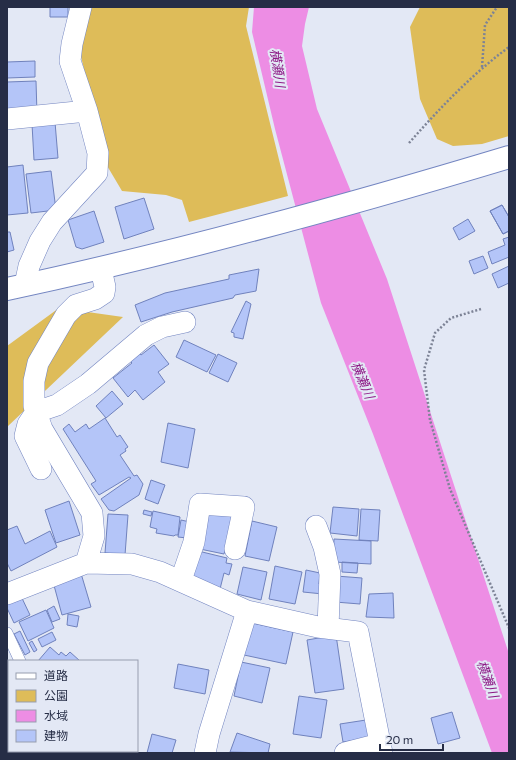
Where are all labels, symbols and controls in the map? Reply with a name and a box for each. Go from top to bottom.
water label: 横瀬川 [267,48,289,90]
water label: 横瀬川 [348,359,379,403]
water label: 横瀬川 [474,658,503,702]
legend [8,660,138,752]
text: 道路 [44,668,68,682]
text: 公園 [44,688,68,702]
text: 水域 [44,708,68,722]
scale bar [380,726,443,752]
text: 建物 [44,728,68,742]
text: 20 m [386,732,413,746]

